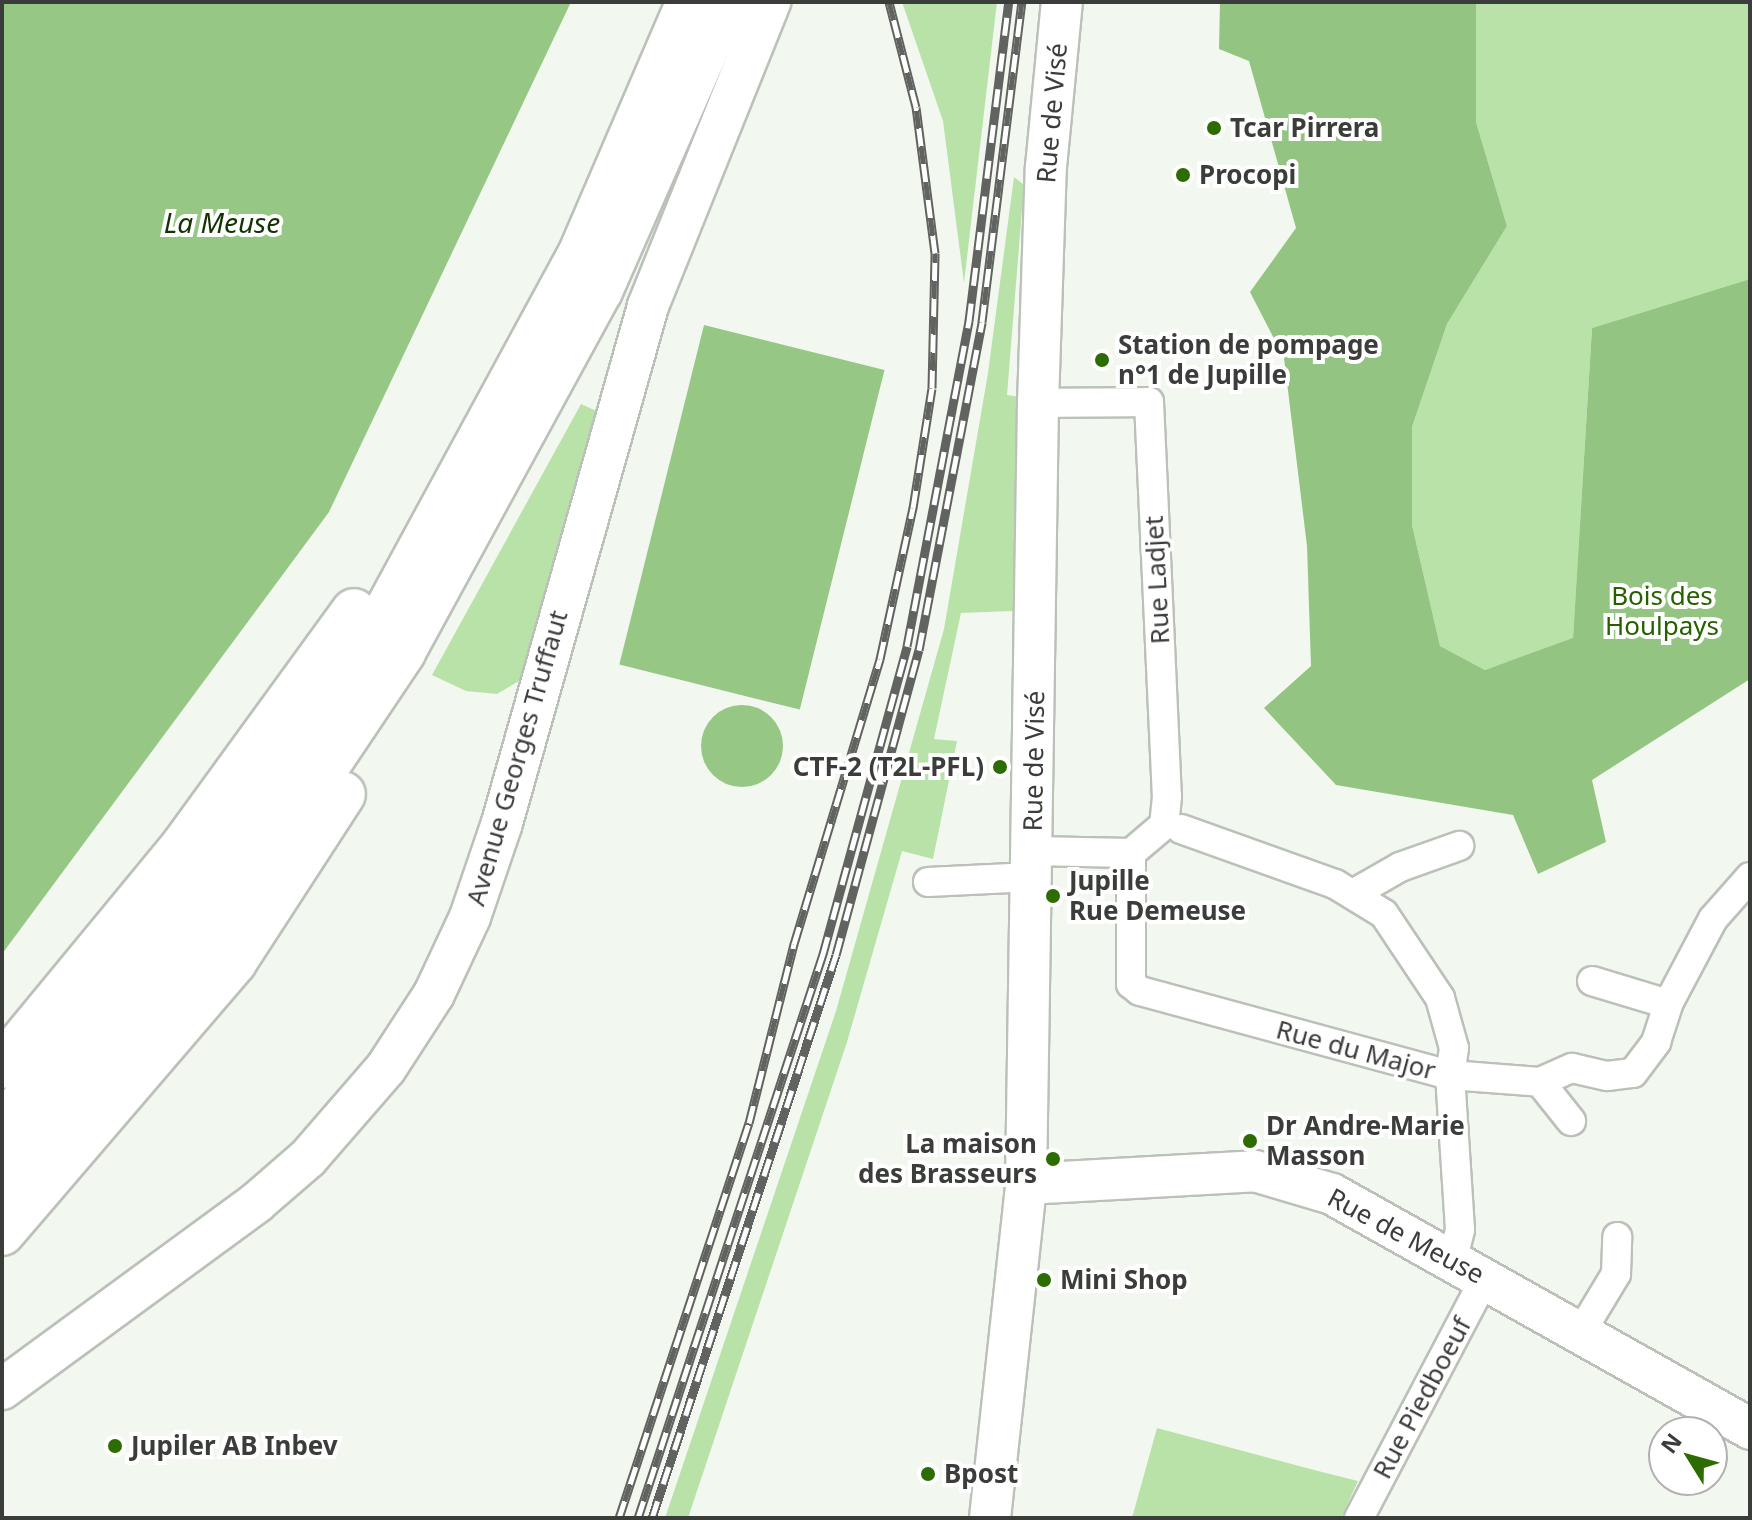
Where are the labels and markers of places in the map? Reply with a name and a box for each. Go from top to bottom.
place label: Tcar Pirrera [1230,112,1379,144]
marker: Tcar Pirrera [1205,119,1223,137]
place label: Procopi [1199,159,1296,191]
marker: Procopi [1174,166,1192,184]
place label: Station de pompage n°1 de Jupille [1118,329,1379,390]
marker: Station de pompage n°1 de Jupille [1093,351,1111,369]
place label: CTF-2 (T2L-PFL) [793,751,984,783]
marker: CTF-2 (T2L-PFL) [991,758,1009,776]
place label: Jupille Rue Demeuse [1069,865,1246,926]
marker: Jupille Rue Demeuse [1044,887,1062,905]
place label: Dr Andre-Marie Masson [1266,1110,1465,1172]
place label: La maison des Brasseurs [858,1128,1037,1190]
marker: Dr Andre-Marie Masson [1241,1132,1259,1150]
marker: La maison des Brasseurs [1044,1150,1062,1168]
place label: Mini Shop [1060,1264,1188,1296]
marker: Mini Shop [1035,1271,1053,1289]
place label: Jupiler AB Inbev [131,1430,338,1462]
marker: Jupiler AB Inbev [106,1437,124,1455]
place label: Bpost [944,1458,1018,1490]
marker: Bpost [919,1465,937,1483]

